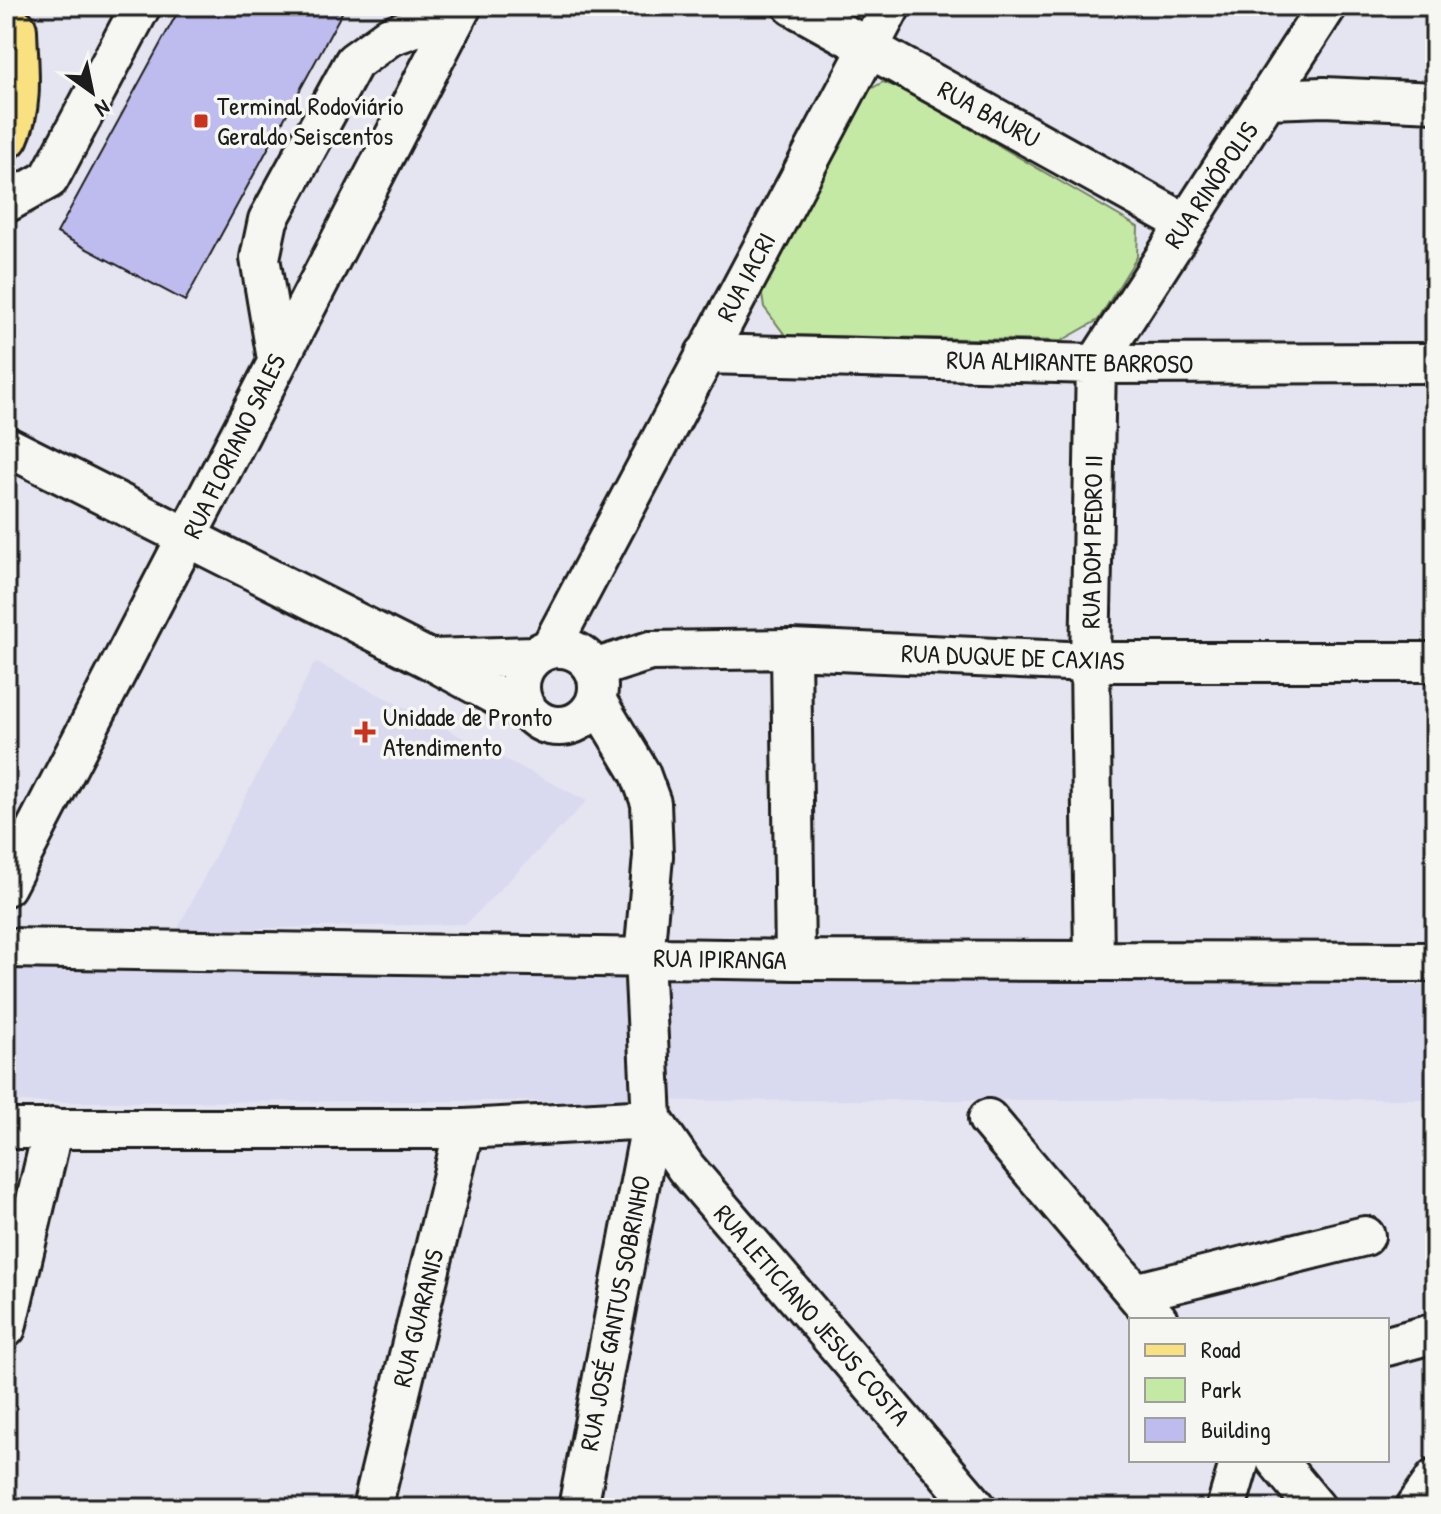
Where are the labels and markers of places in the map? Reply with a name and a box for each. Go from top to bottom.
place label: Terminal Rodoviário Geraldo Seiscentos [217,88,404,153]
marker: Terminal Rodoviário Geraldo Seiscentos [192,112,210,130]
place label: Unidade de Pronto Atendimento [383,699,552,764]
marker: Unidade de Pronto Atendimento [354,721,376,743]

